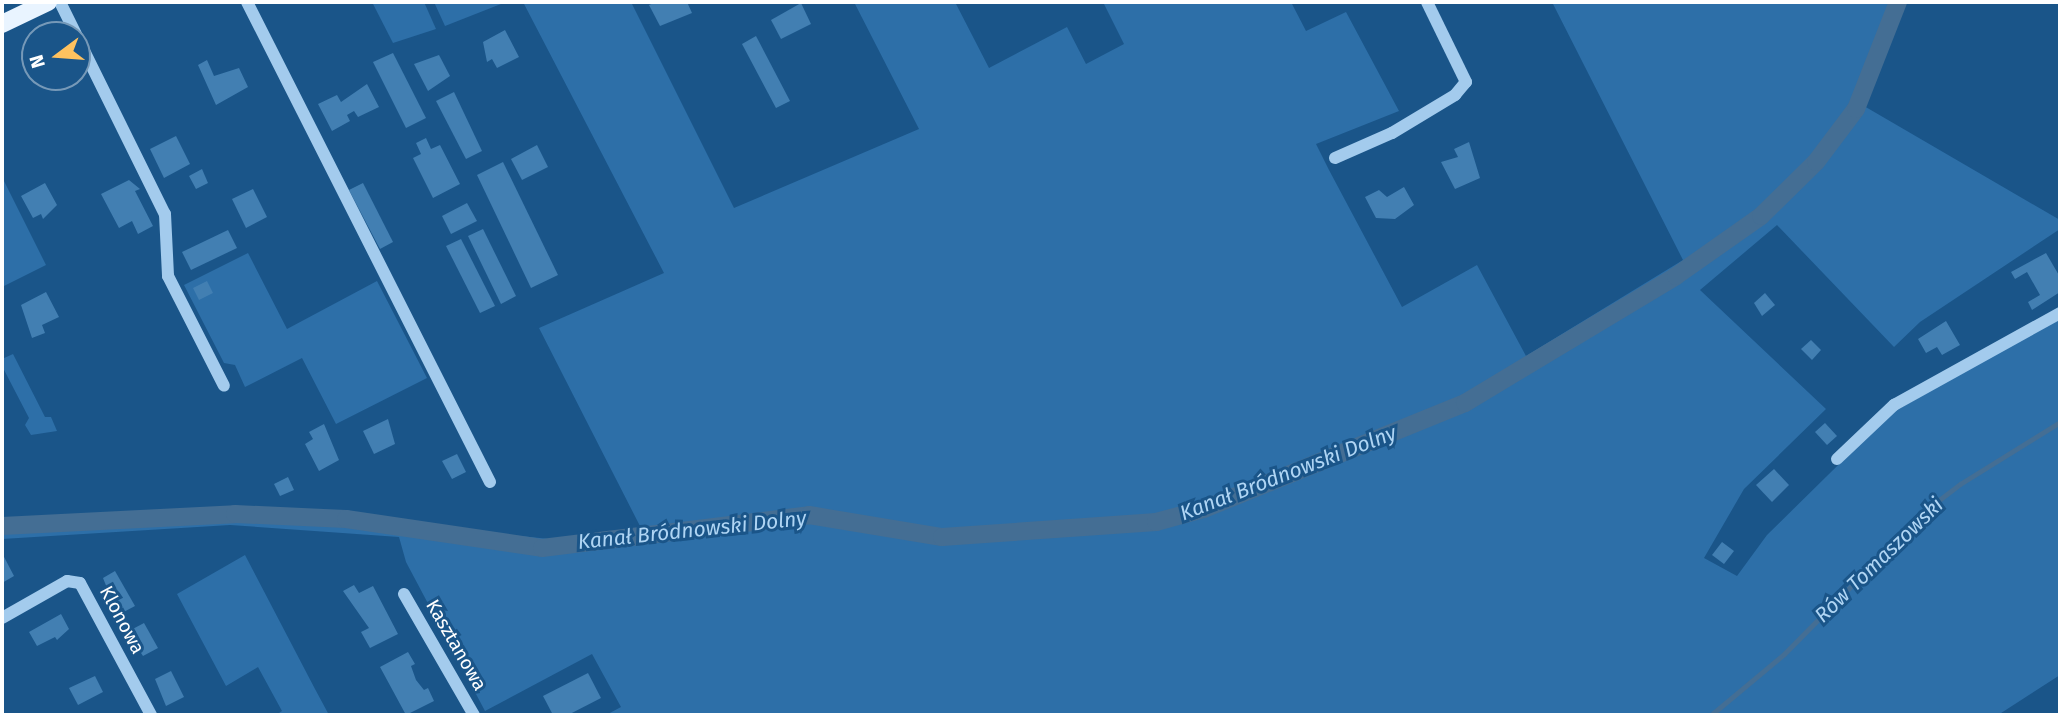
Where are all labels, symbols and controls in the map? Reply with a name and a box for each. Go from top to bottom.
north arrow [21,21,91,91]
text: N [24,52,50,71]
water label: Kanał Bródnowski Dolny [1176,420,1400,526]
water label: Rów Tomaszowski [1810,492,1948,628]
water label: Kanał Bródnowski Dolny [576,505,808,555]
street label: Klonowa [95,582,149,658]
street label: Kasztanowa [421,595,491,695]

